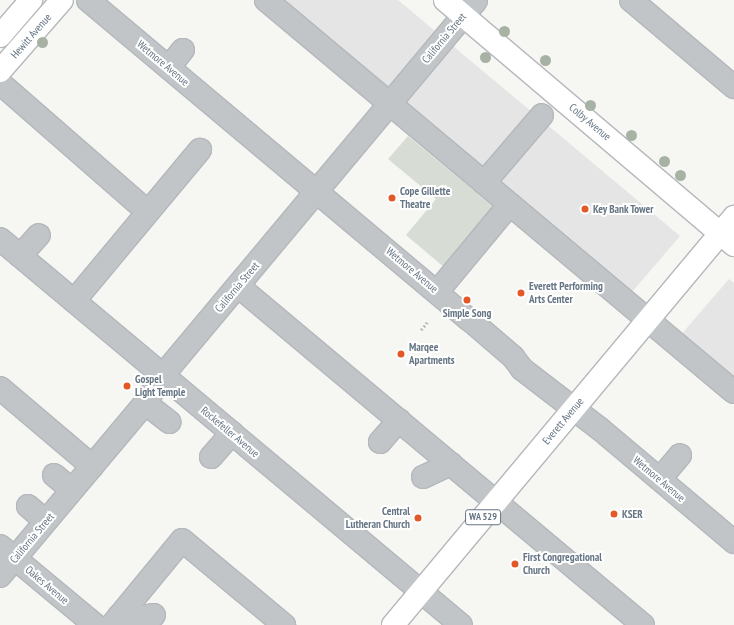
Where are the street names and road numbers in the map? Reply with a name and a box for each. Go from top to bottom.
street label: California Street [419,10,469,66]
street label: Hewitt Avenue [8,11,54,61]
street label: Wetmore Avenue [134,37,192,89]
street label: Colby Avenue [566,101,614,143]
street label: Wetmore Avenue [383,244,441,296]
street label: California Street [212,259,262,315]
street label: Everett Avenue [540,395,586,447]
street label: Rockefeller Avenue [198,404,262,460]
street label: Wetmore Avenue [630,453,688,505]
road number: WA 529 [464,509,502,525]
street label: California Street [7,510,57,566]
street label: Oakes Avenue [22,563,72,607]

